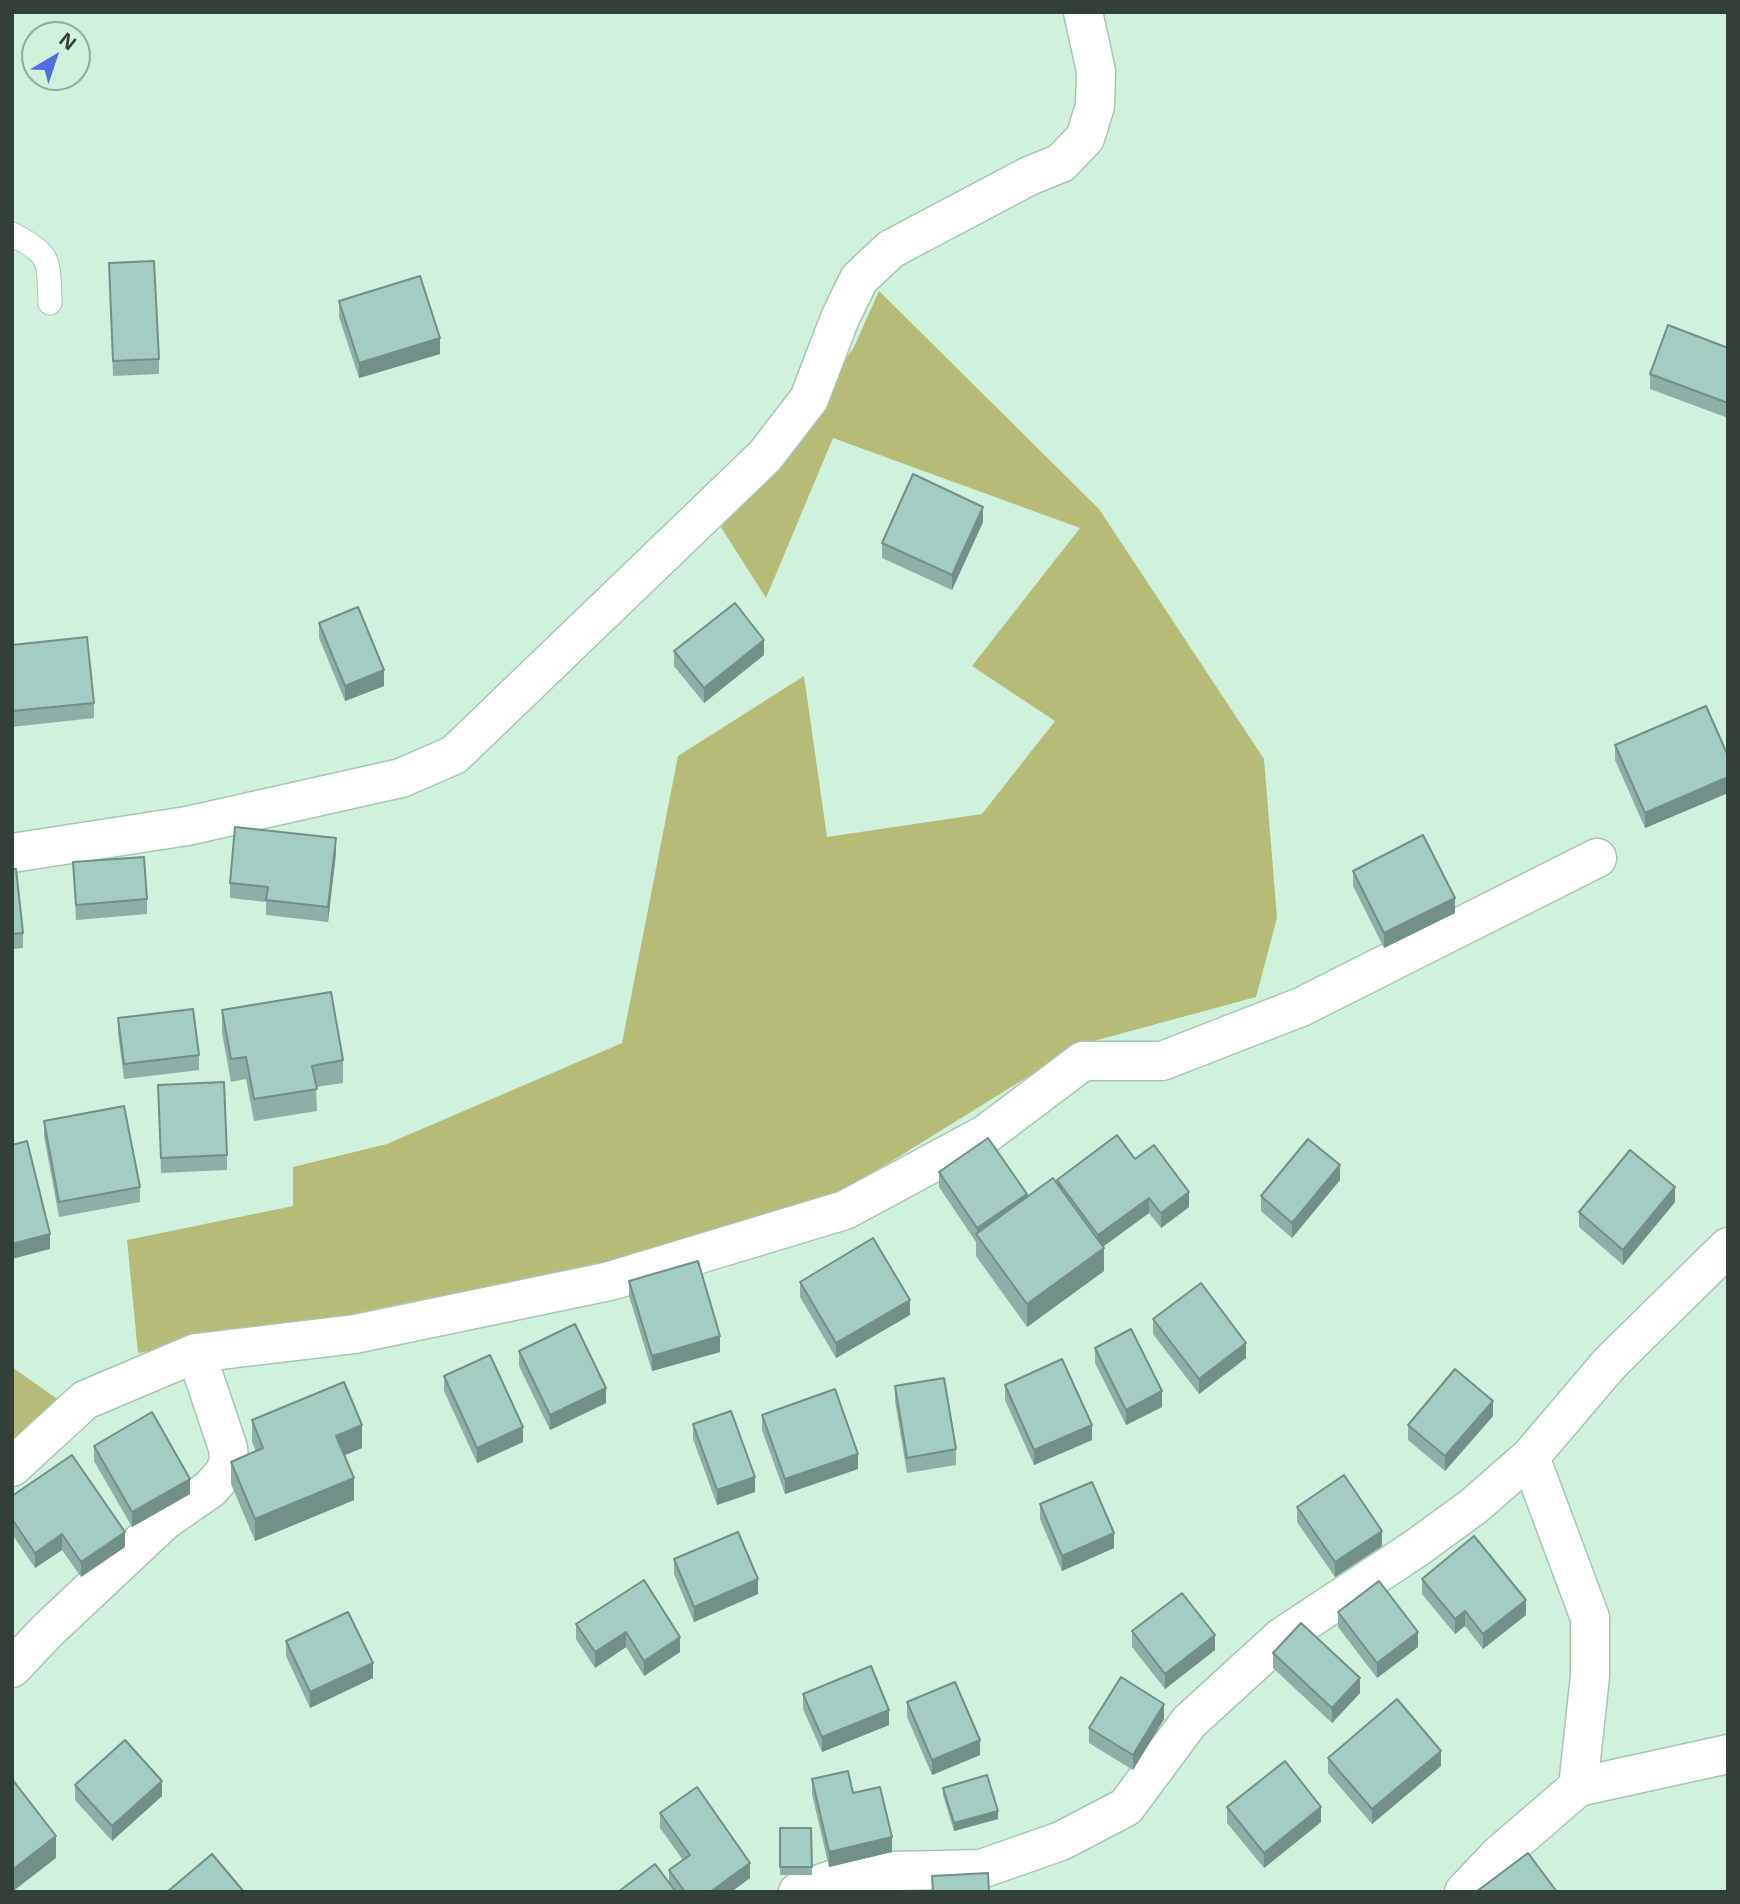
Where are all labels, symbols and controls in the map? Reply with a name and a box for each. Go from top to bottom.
north arrow [21,21,91,91]
text: N [54,26,82,56]

